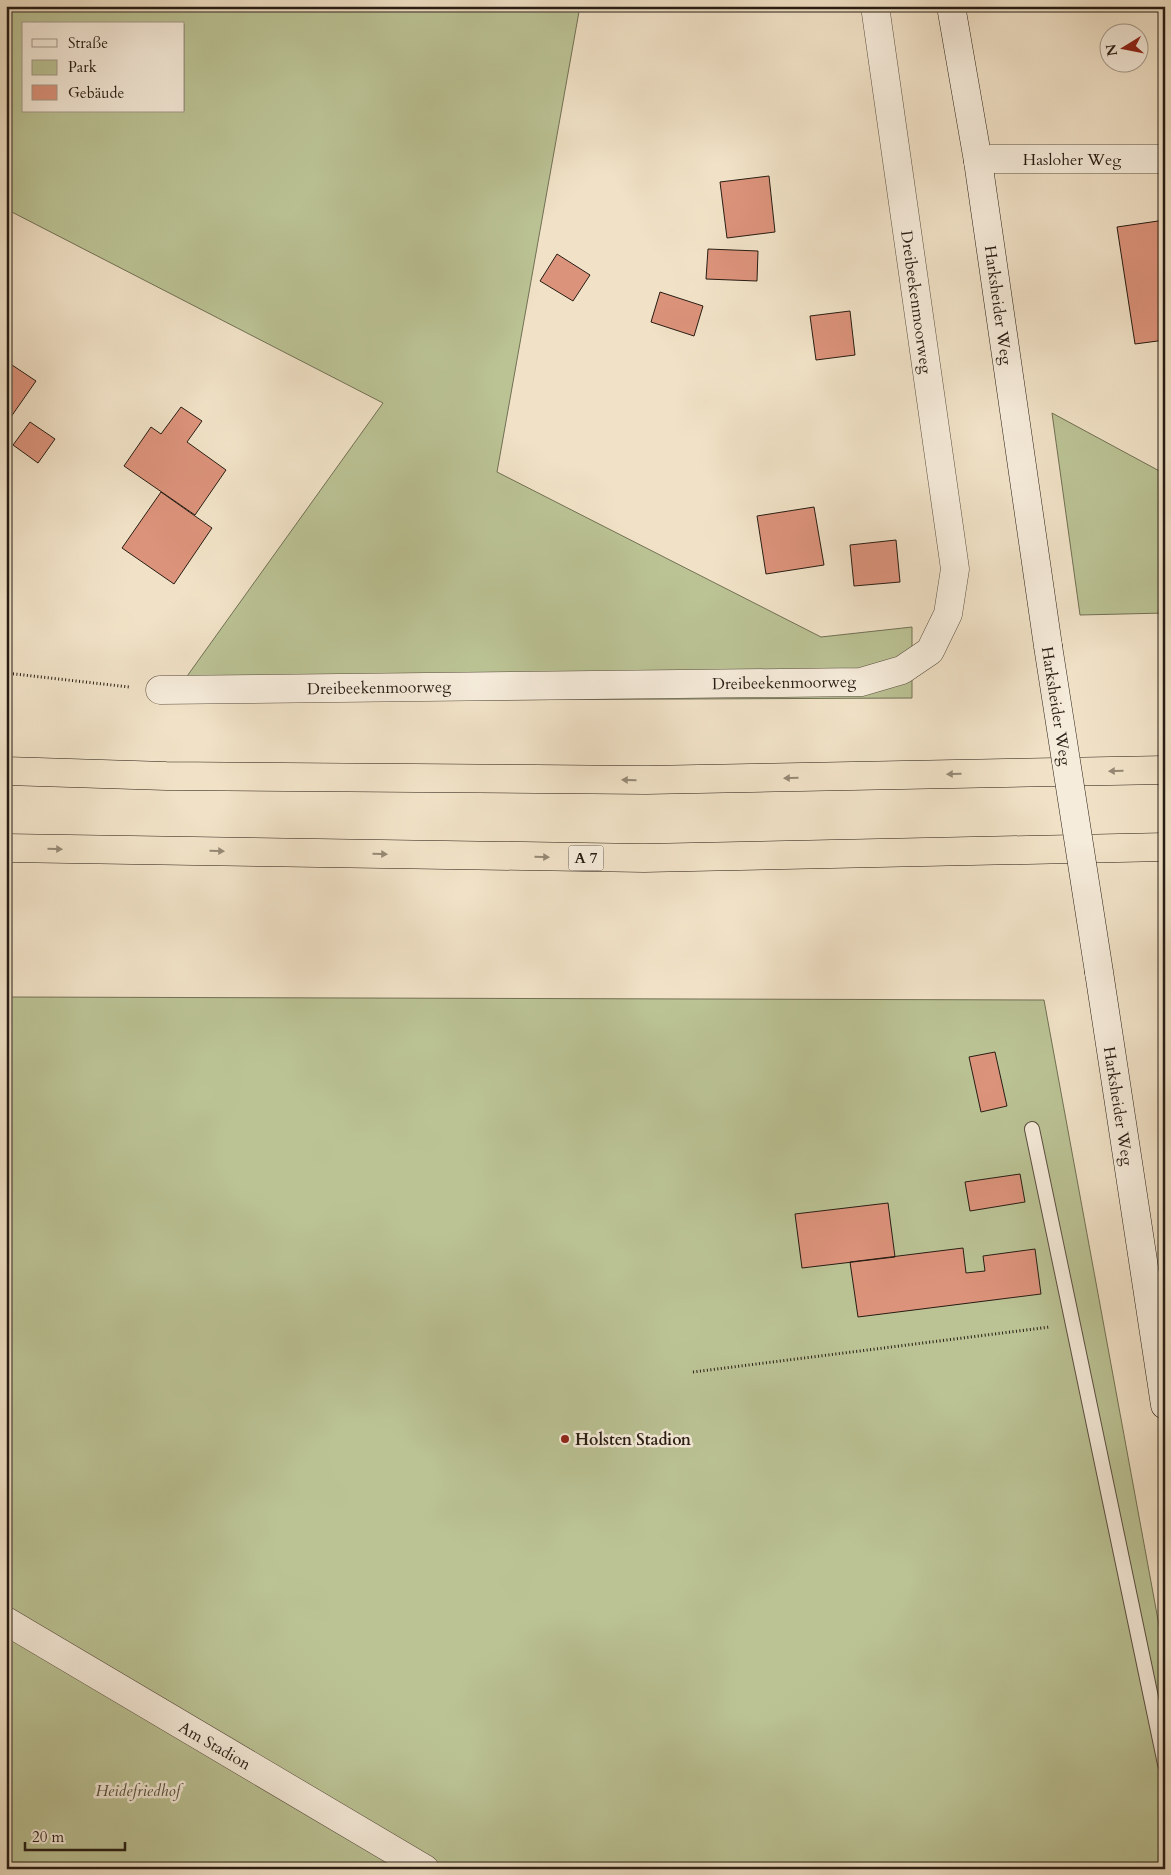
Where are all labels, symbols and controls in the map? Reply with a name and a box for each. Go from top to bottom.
legend [22,22,185,112]
north arrow [1098,22,1148,72]
text: Straße [68,33,108,53]
text: N [1101,43,1122,58]
text: Park [68,57,97,77]
text: Gebäude [68,83,125,103]
street label: Hasloher Weg [1023,149,1121,171]
street label: Dreibeekenmoorweg [895,229,937,375]
street label: Harksheider Weg [979,244,1017,366]
street label: Harksheider Weg [1036,645,1076,767]
street label: Dreibeekenmoorweg [712,671,856,695]
street label: Dreibeekenmoorweg [307,676,451,700]
one-way arrow [1108,767,1124,775]
one-way arrow [945,771,961,779]
one-way arrow [783,774,799,782]
one-way arrow [620,776,636,784]
one-way arrow [47,845,63,853]
road number: A 7 [568,846,604,870]
one-way arrow [210,847,226,855]
one-way arrow [372,850,388,858]
one-way arrow [535,853,551,861]
street label: Harksheider Weg [1098,1045,1138,1167]
place label: Holsten Stadion [575,1429,692,1451]
marker: Holsten Stadion [559,1433,571,1445]
street label: Am Stadion [174,1716,255,1775]
park label: Heidefriedhof [95,1780,184,1802]
scale bar [25,1820,125,1852]
text: 20 m [32,1827,64,1847]

